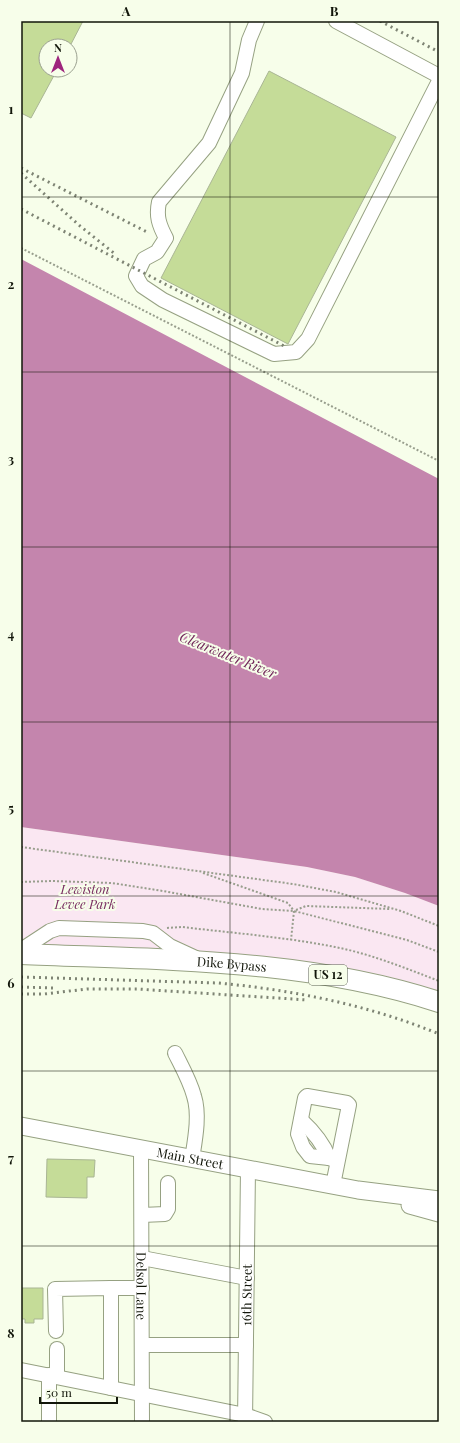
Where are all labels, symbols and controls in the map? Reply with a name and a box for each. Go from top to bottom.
text: A [121,2,131,19]
text: B [330,2,339,19]
north arrow [38,38,78,78]
text: N [54,40,62,55]
text: 1 [9,100,14,117]
text: 2 [8,275,15,292]
text: 3 [8,450,14,467]
text: 4 [8,625,15,642]
water label: Clearwater River [177,627,280,683]
text: 5 [8,799,14,816]
park label: Lewiston Levee Park [53,880,116,912]
street label: Dike Bypass [196,952,268,975]
road number: US 12 [309,965,347,985]
text: 6 [7,974,15,991]
street label: Main Street [155,1143,225,1172]
text: 7 [8,1149,14,1166]
street label: Delsol Lane [133,1252,151,1320]
street label: 16th Street [237,1264,255,1326]
text: 8 [7,1324,15,1341]
scale bar [40,1379,117,1405]
text: 50 m [46,1384,72,1400]

